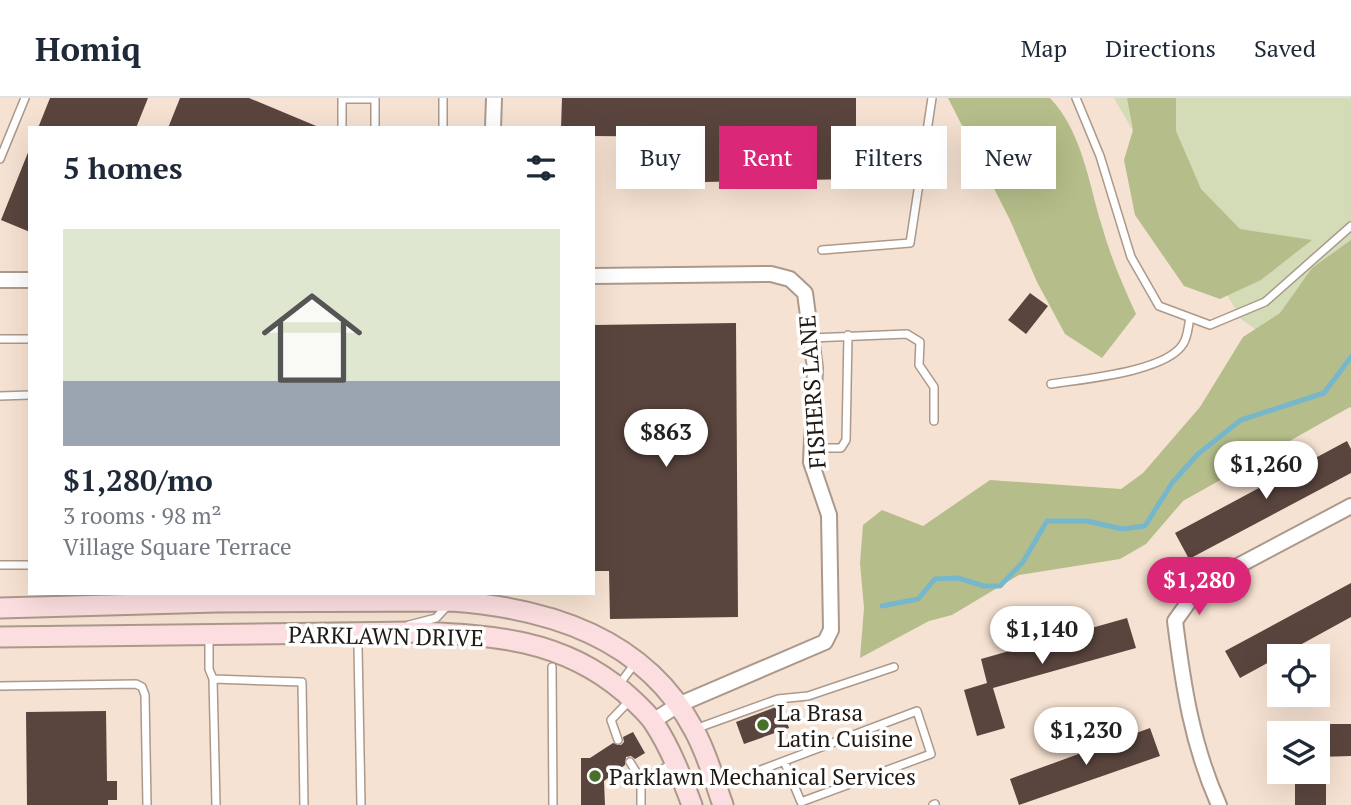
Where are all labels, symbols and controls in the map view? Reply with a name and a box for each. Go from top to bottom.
text: Homiq [35,27,141,70]
text: Map [1021,32,1067,64]
text: Directions [1105,32,1216,64]
text: Saved [1254,32,1316,64]
chip: Buy [616,126,705,189]
chip: Rent [719,126,817,189]
chip: Filters [831,126,947,189]
chip: New [961,126,1056,189]
text: 5 homes [63,148,182,188]
icon: filters [522,149,560,187]
icon: home [249,275,375,401]
street label: FISHERS LANE [791,314,833,470]
pin: $863 [625,410,707,469]
text: $863 [640,416,692,447]
pin: $1,260 [1209,442,1323,501]
text: $1,260 [1230,448,1302,479]
text: $1,280/mo [63,460,213,500]
text: 3 rooms · 98 m² [63,500,222,531]
text: Village Square Terrace [63,531,292,562]
pin: $1,280 [1142,558,1256,617]
text: $1,280 [1163,564,1235,595]
pin: $1,140 [985,606,1099,666]
text: $1,140 [1006,613,1078,644]
street label: PARKLAWN DRIVE [288,619,484,653]
map controls [1267,644,1330,784]
button: locate [1267,644,1330,707]
place label: La Brasa Latin Cuisine [777,697,913,754]
pin: $1,230 [1029,708,1143,767]
text: $1,230 [1050,714,1122,745]
marker: La Brasa Latin Cuisine [755,717,771,733]
button: layers [1267,721,1330,784]
place label: Parklawn Mechanical Services [609,761,916,792]
marker: Parklawn Mechanical Services [587,768,603,784]

